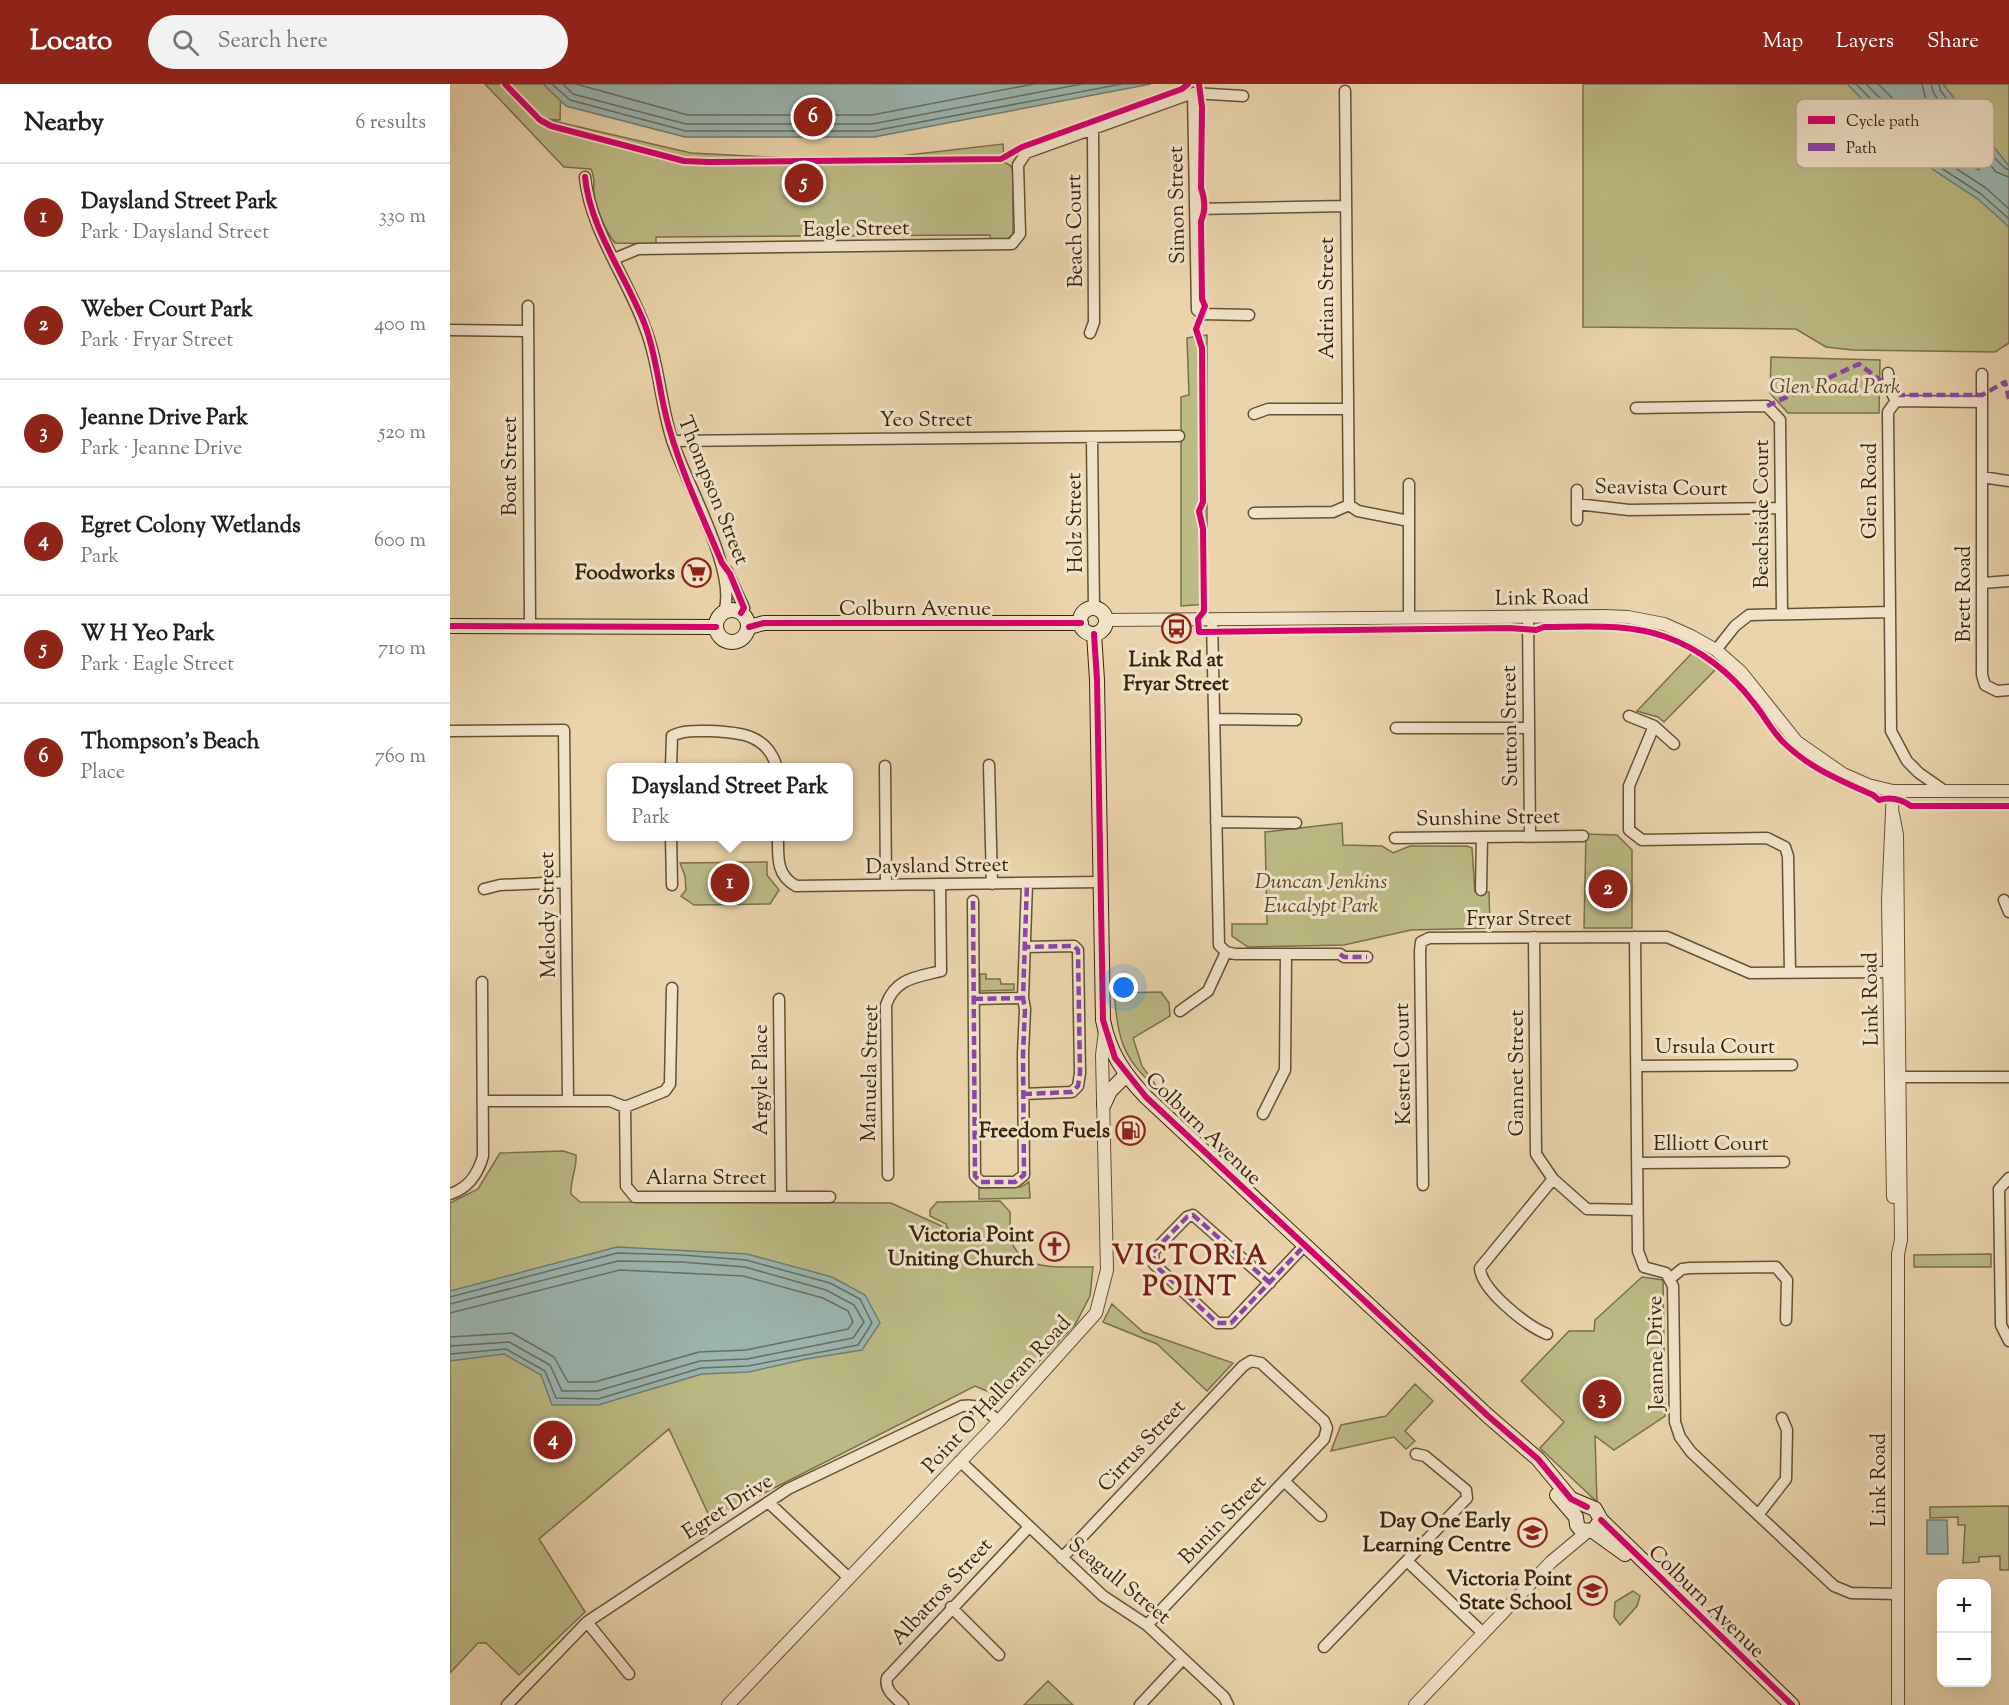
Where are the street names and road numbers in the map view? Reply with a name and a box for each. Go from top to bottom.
street label: Simon Street [1162,146,1194,264]
street label: Beach Court [1060,174,1092,288]
street label: Eagle Street [803,214,910,246]
street label: Adrian Street [1313,237,1343,359]
street label: Yeo Street [880,406,972,436]
street label: Thompson Street [669,412,756,570]
street label: Boat Street [496,416,526,516]
street label: Beachside Court [1748,439,1778,589]
street label: Glen Road [1856,443,1886,539]
street label: Holz Street [1060,472,1092,573]
street label: Seavista Court [1594,473,1728,505]
street label: Brett Road [1950,545,1980,642]
street label: Link Road [1495,583,1590,615]
street label: Colburn Avenue [839,595,991,625]
street label: Sutton Street [1495,665,1527,787]
street label: Sunshine Street [1416,803,1560,835]
street label: Melody Street [533,851,565,979]
street label: Daysland Street [865,851,1009,883]
street label: Fryar Street [1466,905,1572,935]
street label: Link Road [1856,951,1888,1046]
street label: Kestrel Court [1388,1003,1420,1125]
street label: Manuela Street [855,1004,887,1142]
street label: Gannet Street [1503,1009,1533,1137]
street label: Argyle Place [747,1024,777,1136]
street label: Ursula Court [1655,1033,1775,1063]
street label: Colburn Avenue [1137,1066,1268,1193]
street label: Elliott Court [1653,1130,1769,1160]
street label: Alarna Street [646,1164,766,1194]
street label: Jeanne Drive [1641,1295,1673,1412]
street label: Point O'Halloran Road [916,1309,1079,1481]
street label: Cirrus Street [1091,1393,1193,1499]
street label: Link Road [1865,1433,1895,1527]
street label: Egret Drive [677,1467,779,1548]
street label: Bunin Street [1173,1469,1274,1572]
street label: Seagull Street [1061,1531,1177,1632]
street label: Albatros Street [885,1532,1000,1653]
street label: Colburn Avenue [1640,1539,1771,1666]

